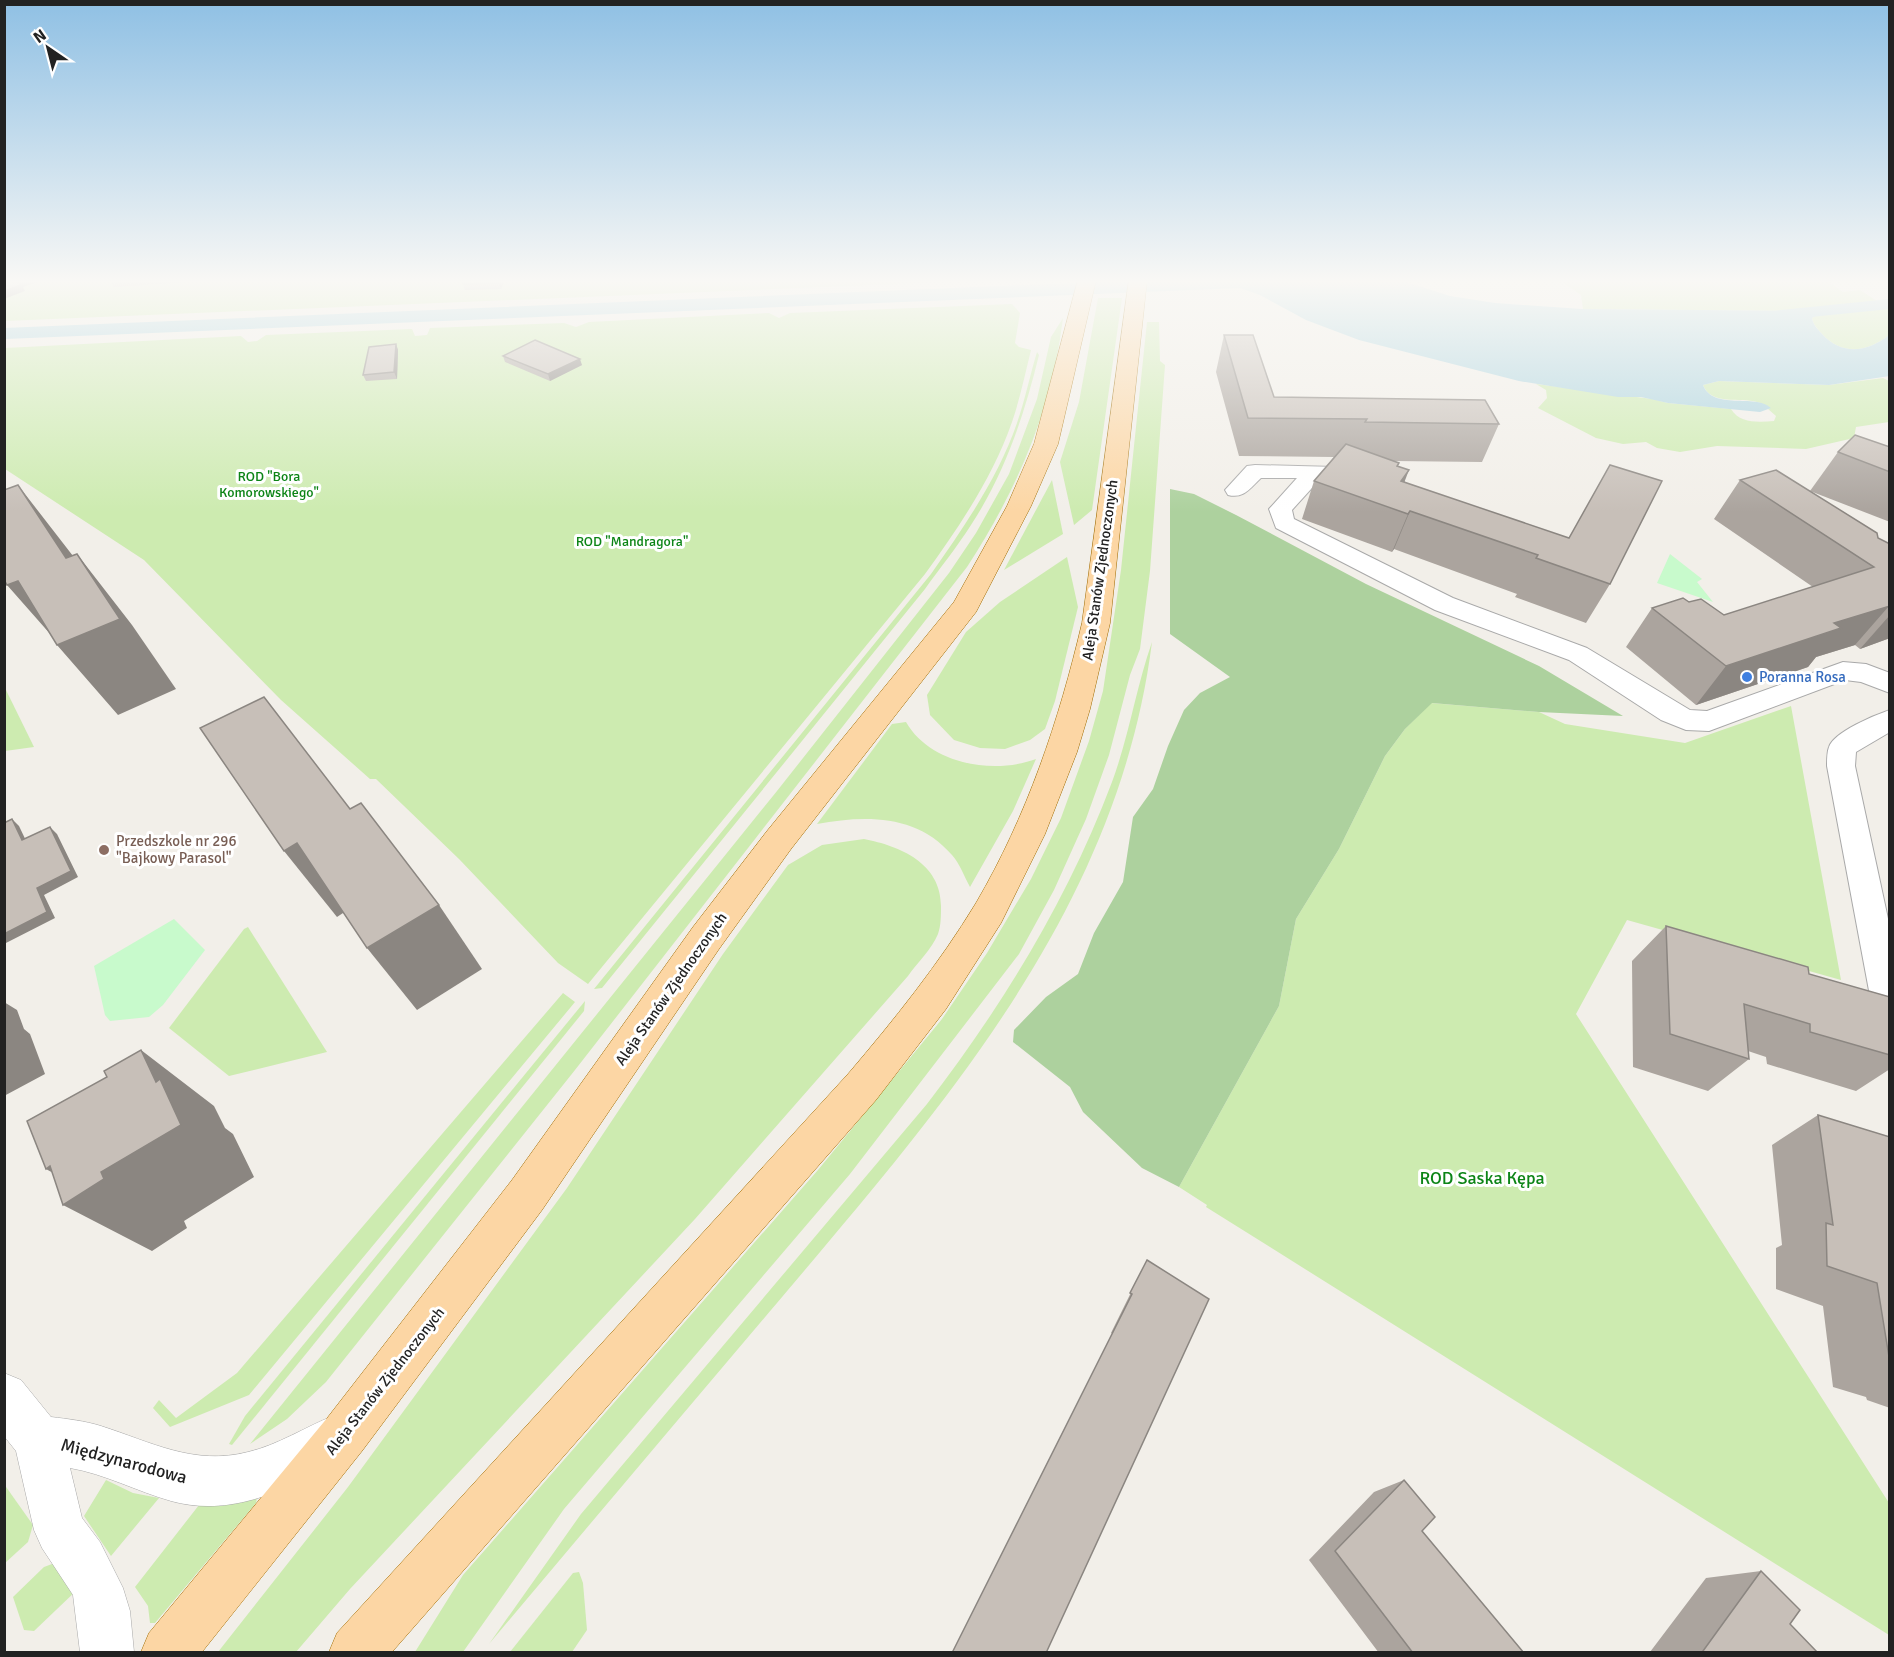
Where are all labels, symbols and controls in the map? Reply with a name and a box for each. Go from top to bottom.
north arrow [18,18,78,78]
text: N [30,25,50,48]
park label: ROD "Bora Komorowskiego" [219,468,319,501]
street label: Aleja Stanów Zjednoczonych [1078,478,1122,662]
park label: ROD "Mandragora" [576,533,688,550]
place label: Poranna Rosa [1759,668,1846,686]
marker: Poranna Rosa [1740,670,1754,684]
place label: Przedszkole nr 296 "Bajkowy Parasol" [116,832,237,867]
marker: Przedszkole nr 296 "Bajkowy Parasol" [97,843,111,857]
street label: Aleja Stanów Zjednoczonych [611,909,731,1069]
park label: ROD Saska Kępa [1419,1167,1545,1189]
street label: Aleja Stanów Zjednoczonych [322,1304,448,1458]
street label: Międzynarodowa [59,1434,189,1488]

